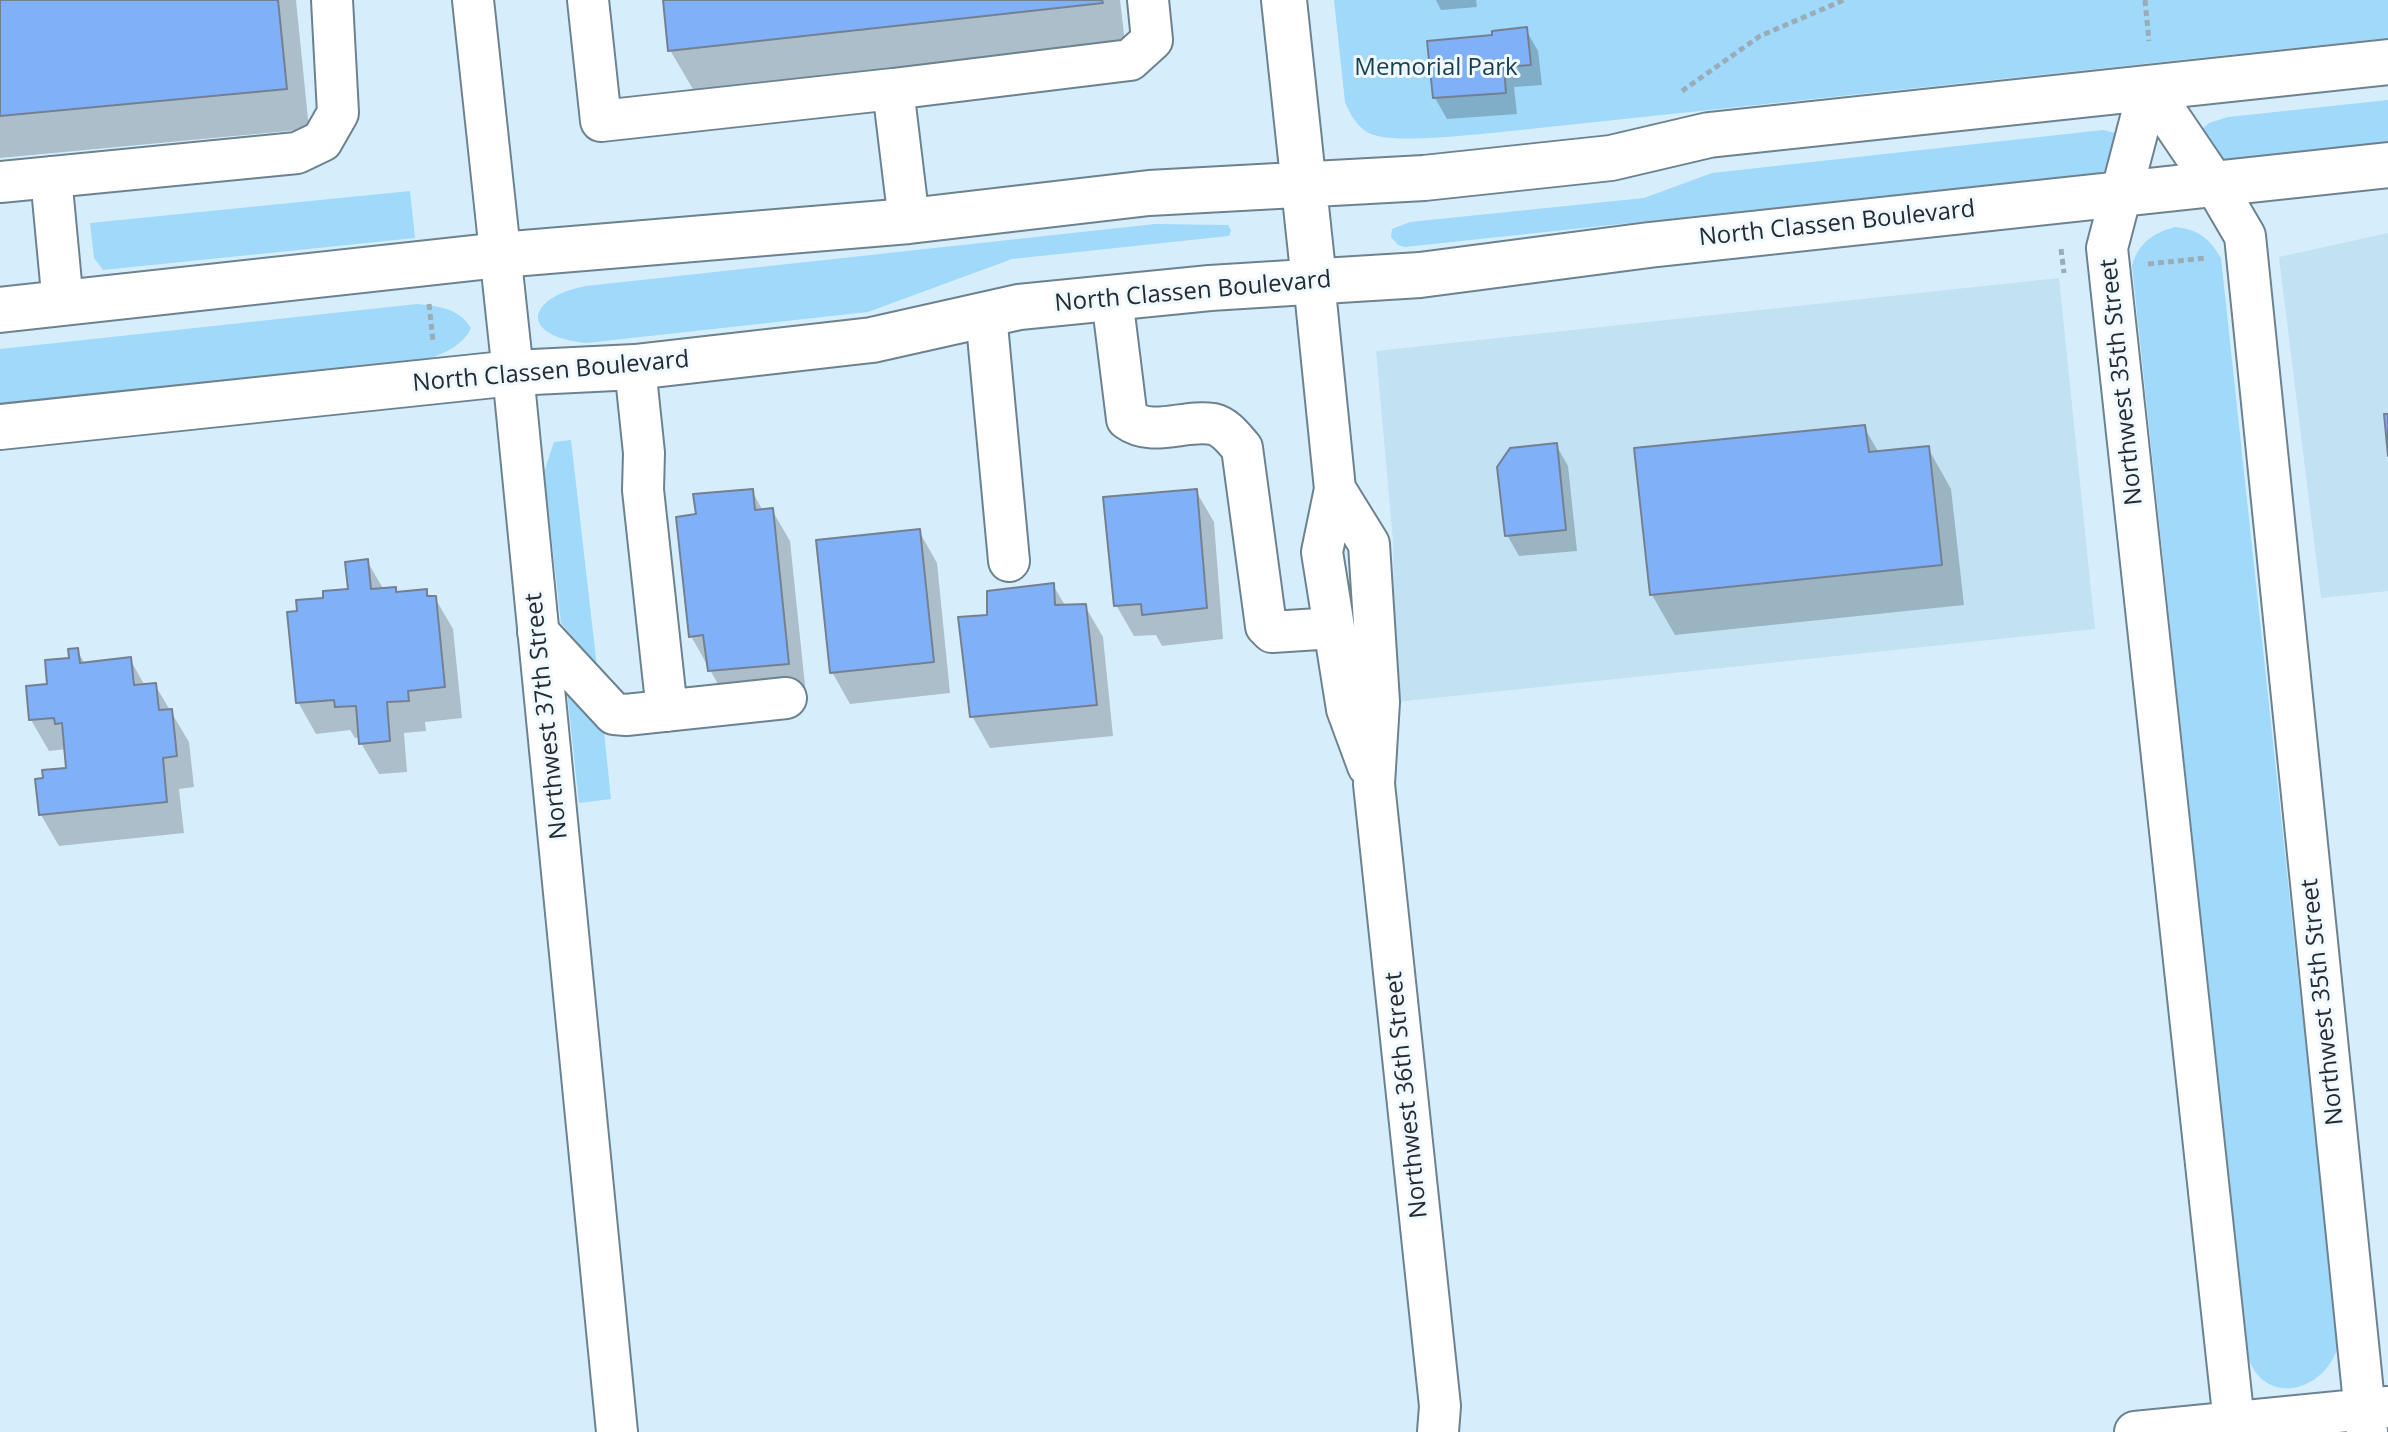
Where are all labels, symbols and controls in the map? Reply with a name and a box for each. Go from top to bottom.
park label: Memorial Park [1354,54,1518,82]
street label: North Classen Boulevard [1697,195,1977,253]
street label: Northwest 35th Street [2095,257,2149,507]
street label: North Classen Boulevard [1053,266,1333,318]
street label: North Classen Boulevard [411,346,691,398]
street label: Northwest 37th Street [520,591,574,841]
street label: Northwest 35th Street [2296,877,2350,1127]
street label: Northwest 36th Street [1380,970,1434,1220]

